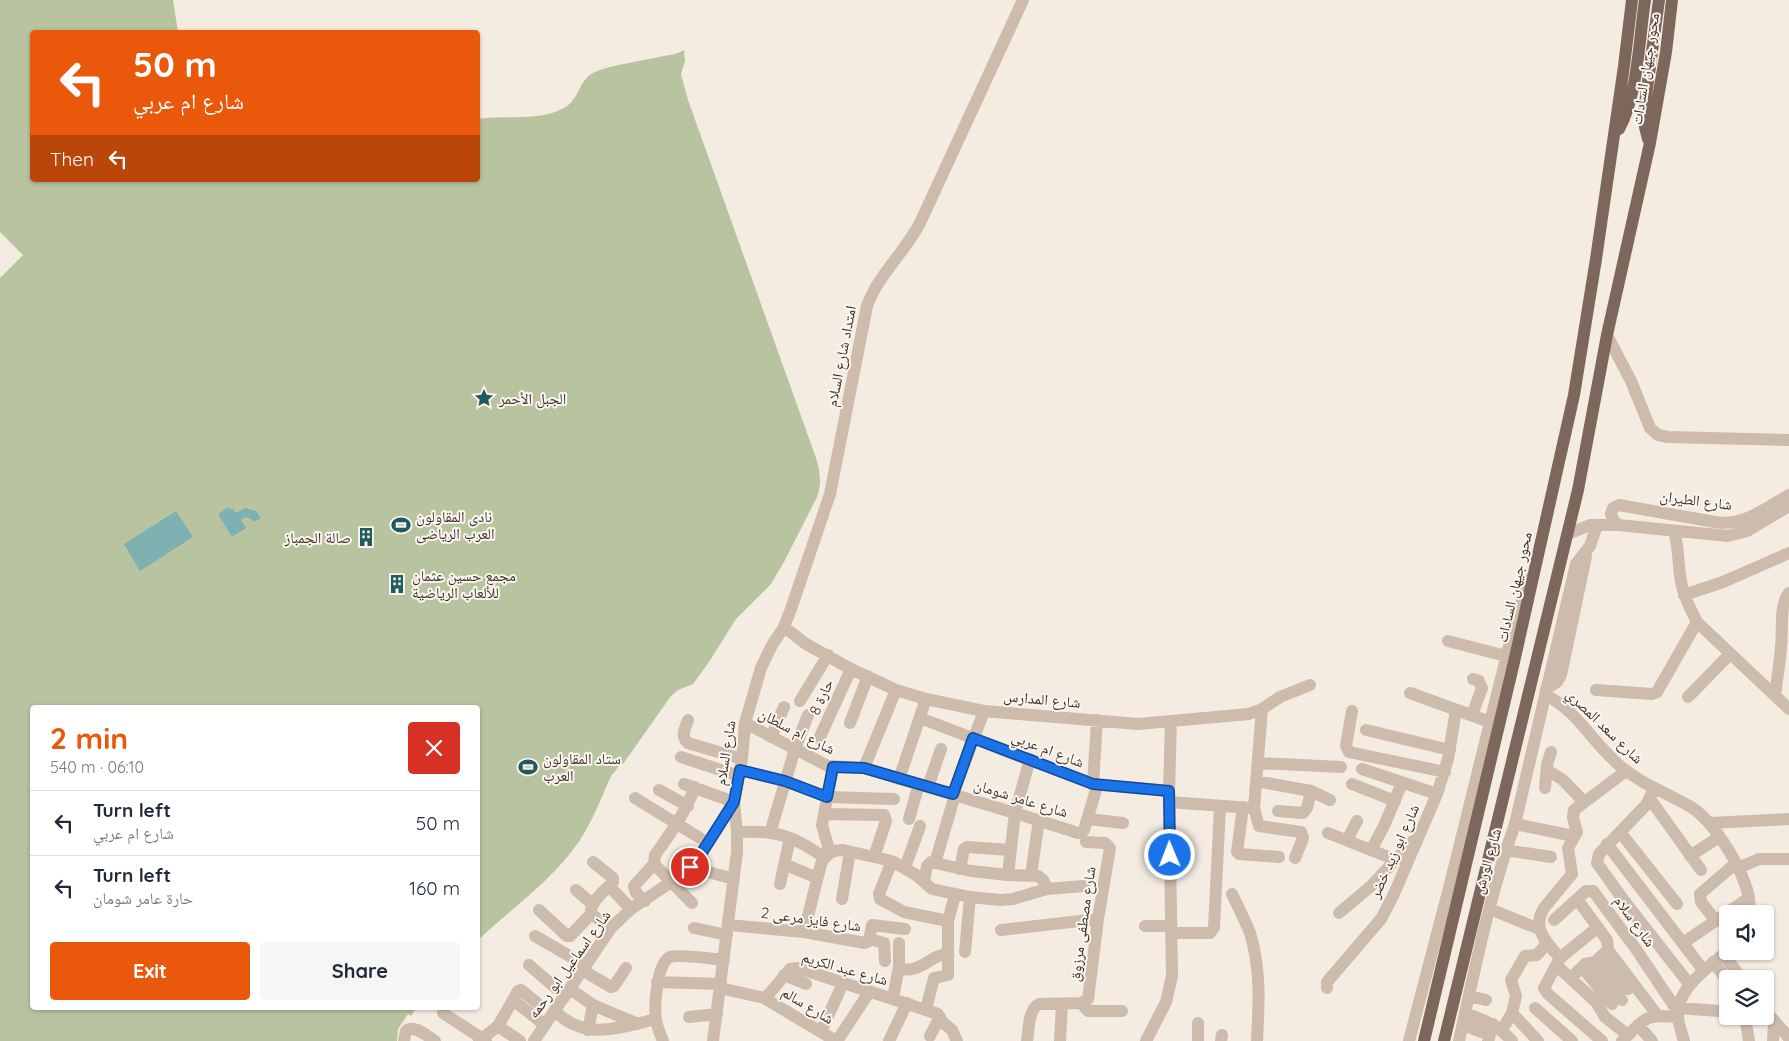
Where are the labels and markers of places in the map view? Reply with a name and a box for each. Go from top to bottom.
place icon: الجبل الأحمر [473,387,495,409]
place label: الجبل الأحمر [498,389,566,409]
place label: نادى المقاولون العرب الرياضى [416,507,495,544]
sports icon: نادى المقاولون العرب الرياضى [390,514,412,536]
building icon: صالة الجمباز [355,526,377,548]
place label: صالة الجمباز [283,528,351,547]
place label: مجمع حسين عثمان للألعاب الرياضية [412,566,516,602]
building icon: مجمع حسين عثمان للألعاب الرياضية [386,573,408,595]
place label: ستاد المقاولون العرب [543,749,621,785]
sports icon: ستاد المقاولون العرب [517,756,539,778]
pin [669,846,711,888]

